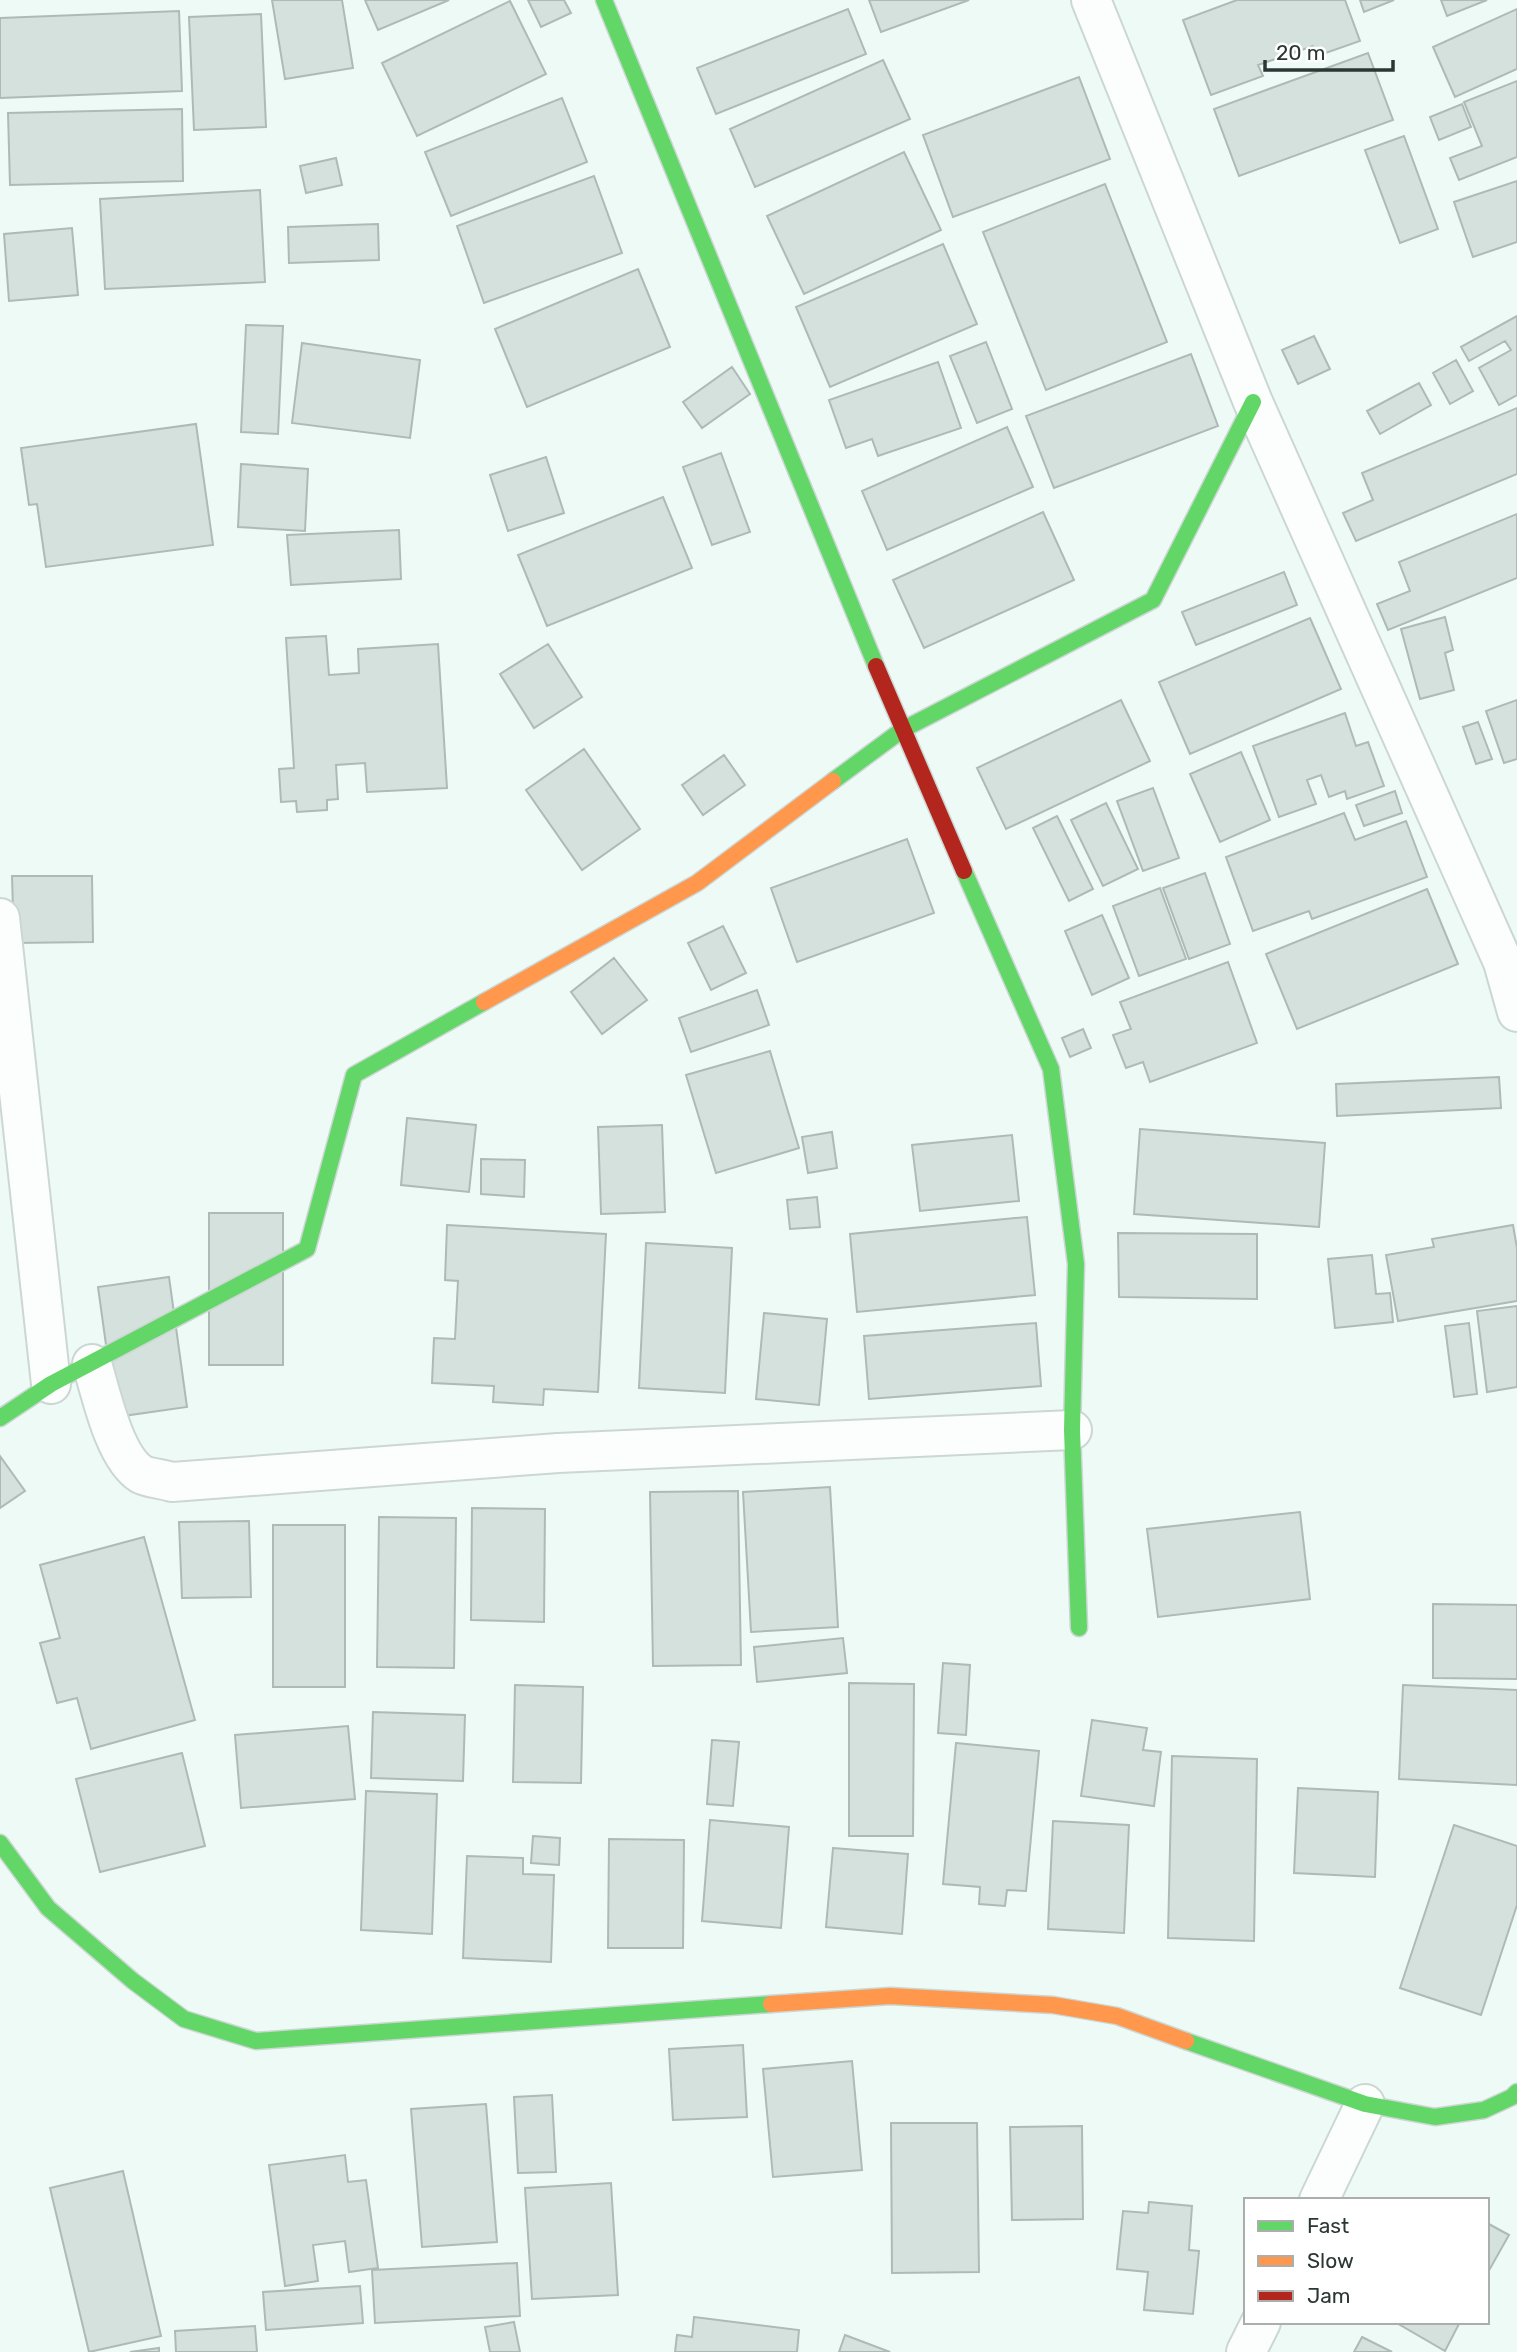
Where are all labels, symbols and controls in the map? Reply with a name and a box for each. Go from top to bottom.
scale bar [1265,28,1393,72]
text: 20 m [1276,40,1325,65]
legend [1244,2198,1489,2324]
text: Fast [1307,2213,1349,2238]
text: Slow [1307,2248,1354,2273]
text: Jam [1307,2283,1351,2308]

